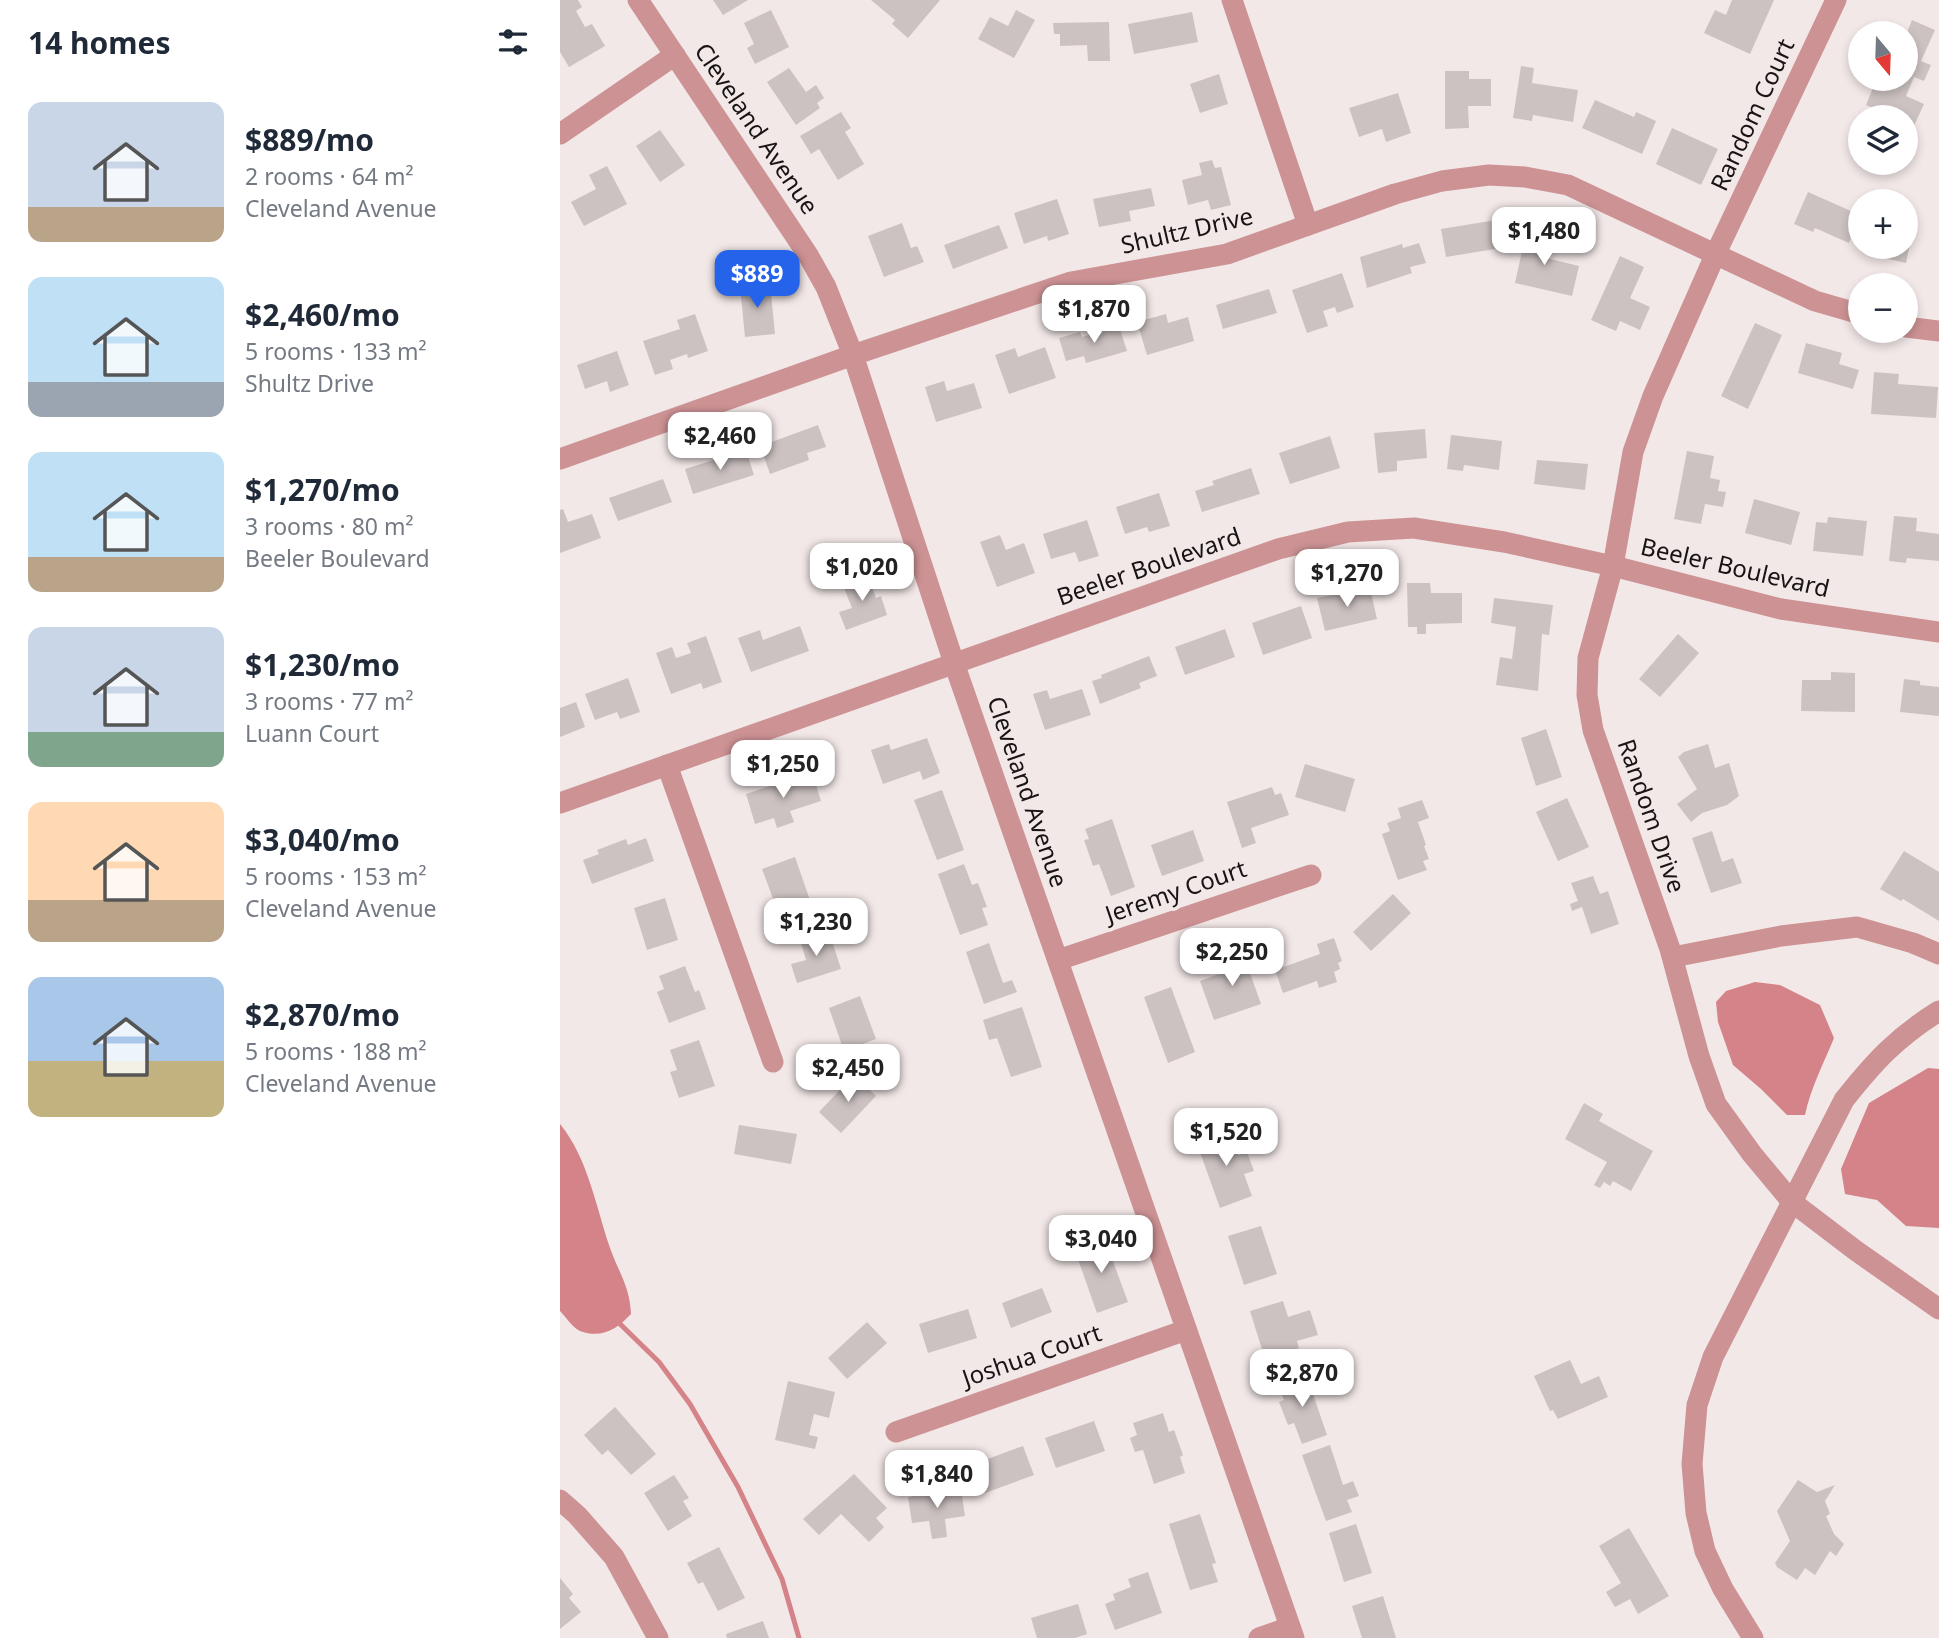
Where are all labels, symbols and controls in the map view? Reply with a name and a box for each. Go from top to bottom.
north arrow [1848,21,1918,91]
map controls [1848,21,1918,343]
text: 14 homes [28,22,171,63]
icon: filters [494,23,532,61]
street label: Random Court [1702,33,1801,196]
street label: Cleveland Avenue [688,36,827,220]
button: layers [1848,105,1918,175]
text: $889/mo [245,119,374,160]
icon: home [84,130,168,214]
text: 2 rooms · 64 m² [245,160,414,192]
button: + [1848,189,1918,259]
text: Cleveland Avenue [245,192,437,224]
street label: Shultz Drive [1117,198,1256,261]
pin: $1,480 [1487,208,1601,267]
text: $1,480 [1508,214,1580,246]
pin: $889 [716,250,798,310]
text: $889 [731,257,783,289]
button: − [1848,273,1918,343]
pin: $1,870 [1037,286,1151,345]
text: $1,870 [1058,292,1130,324]
text: $2,460/mo [245,294,400,335]
icon: home [84,305,168,389]
text: 5 rooms · 133 m² [245,335,427,367]
text: Shultz Drive [245,367,374,399]
pin: $2,460 [663,412,777,472]
text: $2,460 [684,419,756,451]
text: $1,270/mo [245,469,400,510]
icon: home [84,480,168,564]
text: 3 rooms · 80 m² [245,510,414,542]
street label: Beeler Boulevard [1052,519,1245,613]
street label: Beeler Boulevard [1638,529,1833,604]
text: Beeler Boulevard [245,542,430,574]
pin: $1,020 [805,544,919,603]
text: $1,020 [826,550,898,582]
pin: $1,270 [1290,550,1404,609]
text: $1,270 [1311,556,1383,588]
text: $1,230/mo [245,644,400,685]
icon: home [84,655,168,739]
text: 3 rooms · 77 m² [245,685,414,717]
street label: Cleveland Avenue [980,692,1077,891]
text: Luann Court [245,717,379,749]
street label: Random Drive [1611,734,1694,897]
pin: $1,250 [726,740,840,800]
text: $1,250 [747,747,819,779]
text: $3,040/mo [245,819,400,860]
icon: home [84,830,168,914]
street label: Jeremy Court [1099,851,1251,931]
text: 5 rooms · 153 m² [245,860,427,892]
text: Cleveland Avenue [245,892,437,924]
pin: $1,230 [759,898,873,958]
text: $1,230 [780,905,852,937]
pin: $2,250 [1175,928,1289,988]
text: $2,250 [1196,935,1268,967]
text: $2,870/mo [245,994,400,1035]
icon: home [84,1005,168,1089]
text: 5 rooms · 188 m² [245,1035,427,1067]
pin: $2,450 [791,1044,905,1104]
text: $2,450 [812,1051,884,1083]
text: Cleveland Avenue [245,1067,437,1099]
pin: $1,520 [1169,1108,1283,1168]
text: $1,520 [1190,1115,1262,1147]
pin: $3,040 [1044,1216,1158,1275]
text: $3,040 [1065,1222,1137,1254]
street label: Joshua Court [956,1315,1106,1394]
pin: $2,870 [1245,1350,1359,1409]
text: $2,870 [1266,1356,1338,1388]
pin: $1,840 [880,1450,994,1510]
text: $1,840 [901,1457,973,1489]

